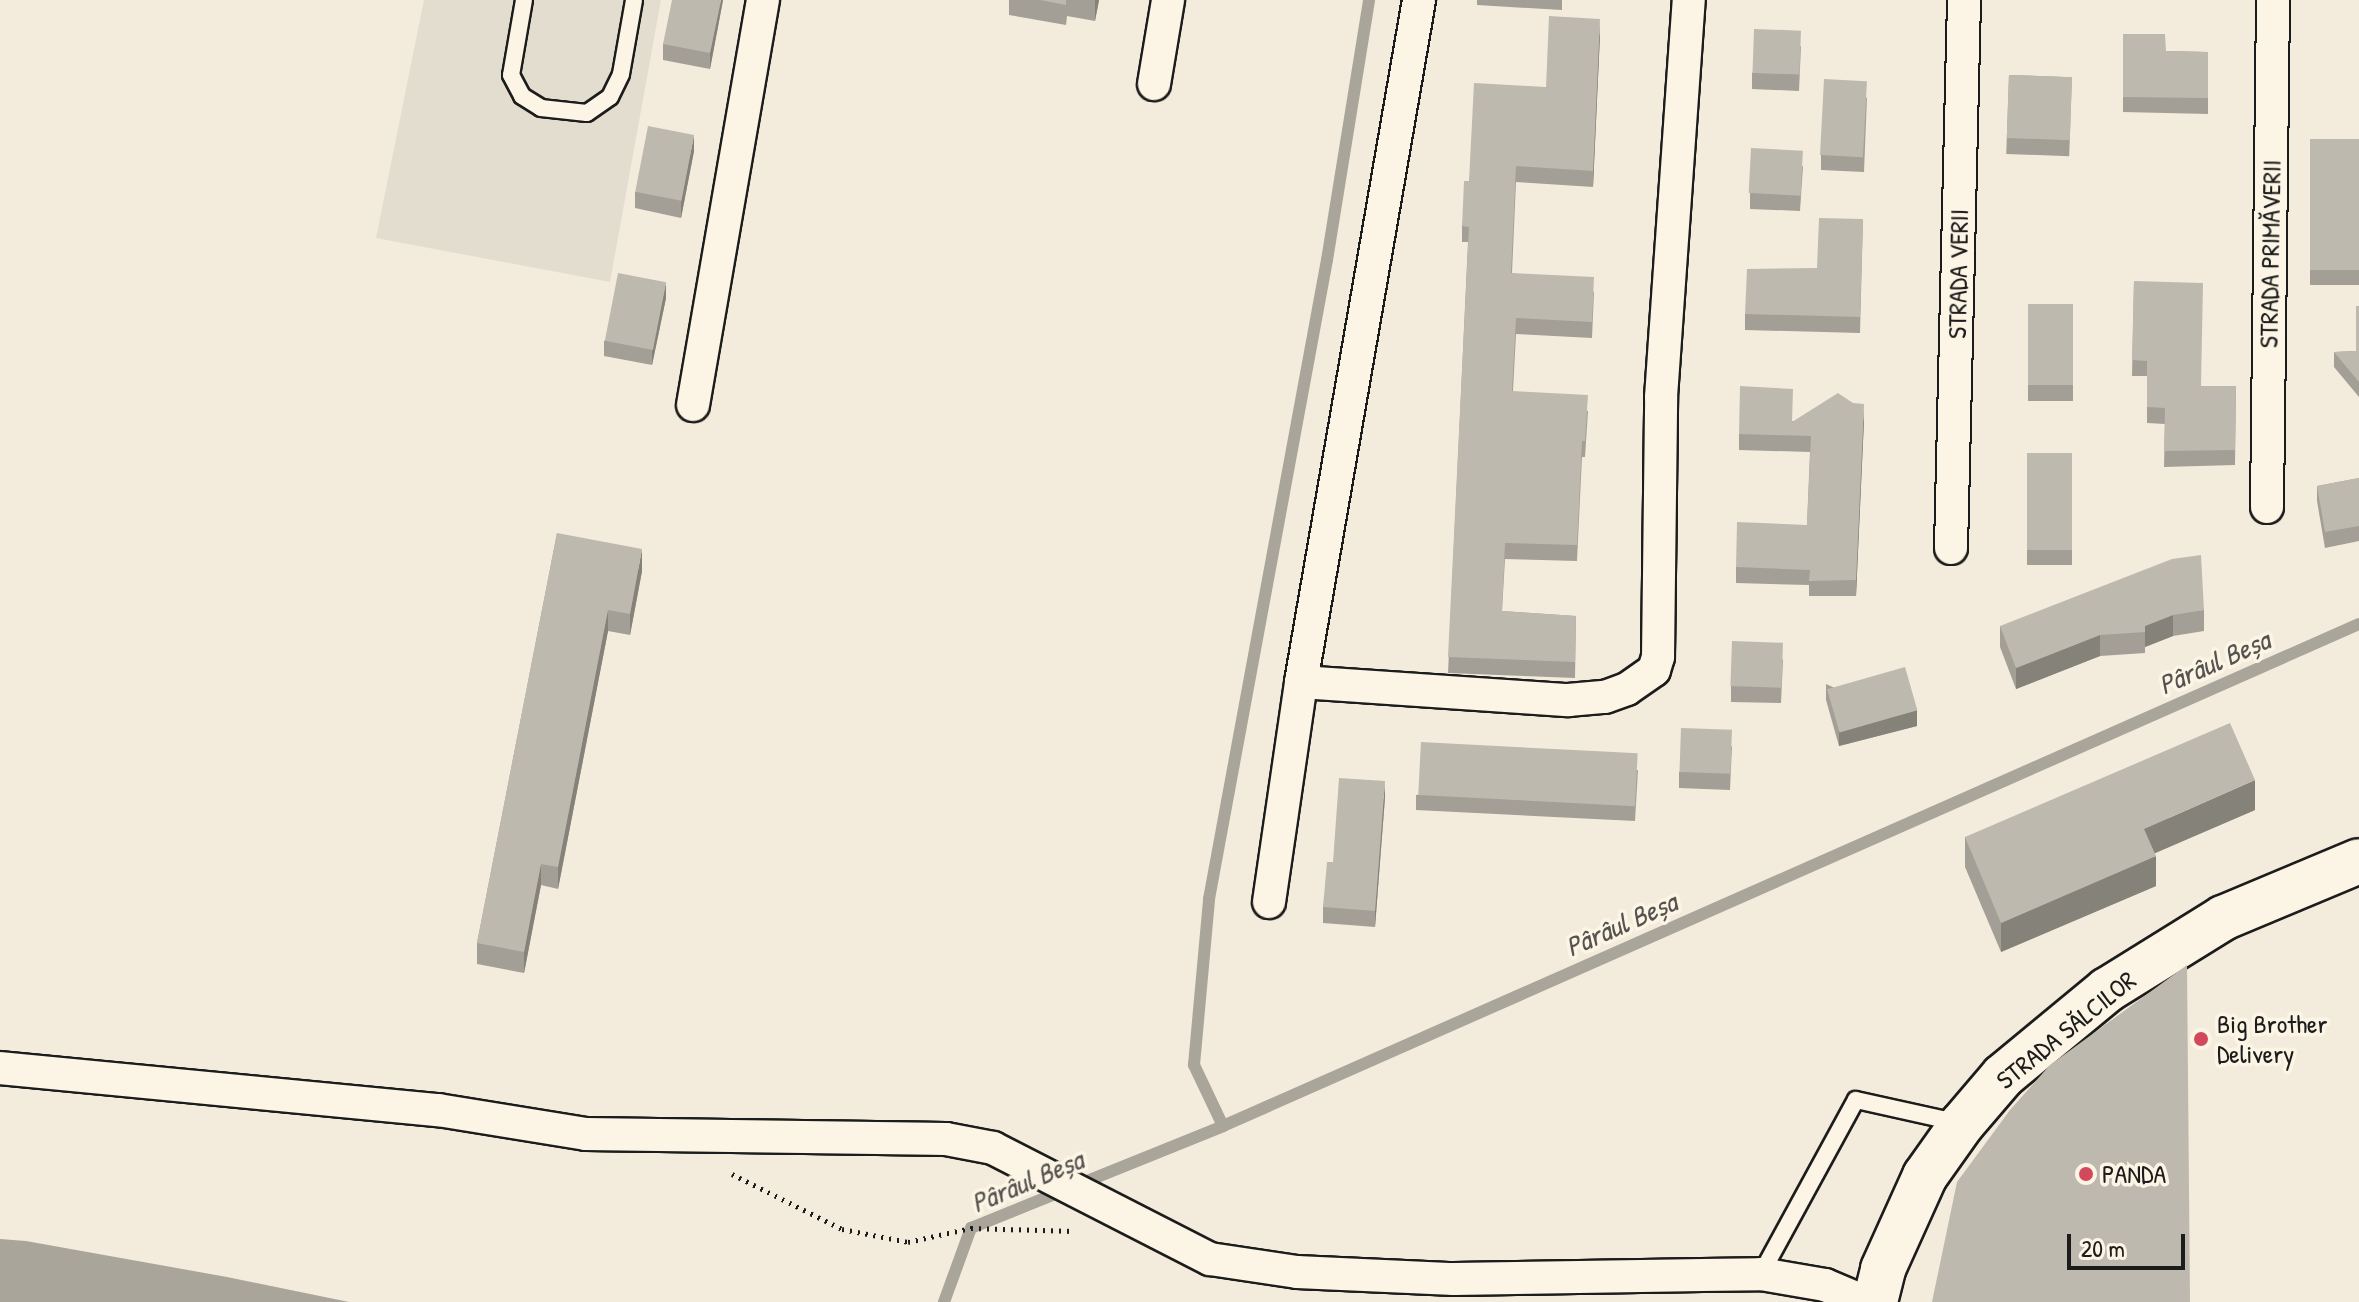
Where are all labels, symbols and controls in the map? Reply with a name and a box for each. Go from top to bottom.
street label: STRADA PRIMĂVERII [2253,160,2287,348]
street label: STRADA VERII [1941,209,1975,339]
water label: Pârâul Beșa [2153,623,2275,701]
water label: Pârâul Beșa [1560,885,1682,963]
street label: STRADA SĂLCILOR [1990,964,2142,1096]
place label: Big Brother Delivery [2217,1008,2327,1070]
marker: Big Brother Delivery [2192,1030,2210,1048]
water label: Pârâul Beșa [966,1142,1088,1220]
place label: PANDA [2102,1158,2166,1190]
marker: PANDA [2077,1165,2095,1183]
scale bar [2071,1218,2189,1268]
text: 20 m [2081,1232,2125,1264]

